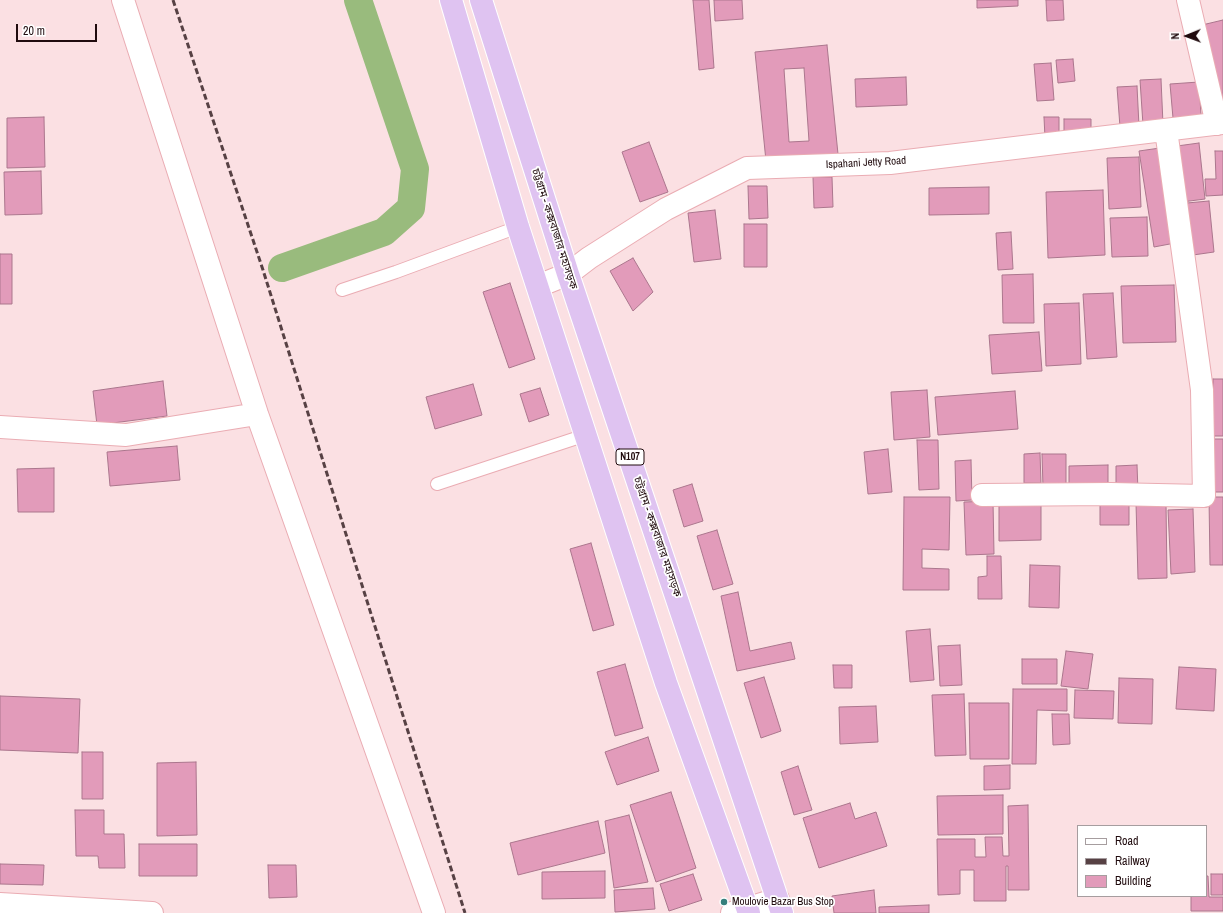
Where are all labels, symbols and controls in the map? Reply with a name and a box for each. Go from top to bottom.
scale bar [18,16,99,42]
north arrow [1167,16,1207,56]
text: 20 m [23,23,45,39]
text: N [1168,33,1182,40]
street label: Ispahani Jetty Road [826,154,906,172]
street label: চট্টগ্রাম - কক্সবাজার মহাসড়ক [528,167,580,291]
road number: N107 [616,449,644,465]
street label: চট্টগ্রাম - কক্সবাজার মহাসড়ক [630,475,684,599]
legend [1077,825,1207,897]
text: Road [1115,833,1139,849]
text: Railway [1115,853,1150,869]
text: Building [1115,873,1151,889]
place label: Moulovie Bazar Bus Stop [732,895,834,909]
marker: Moulovie Bazar Bus Stop [719,897,729,907]

